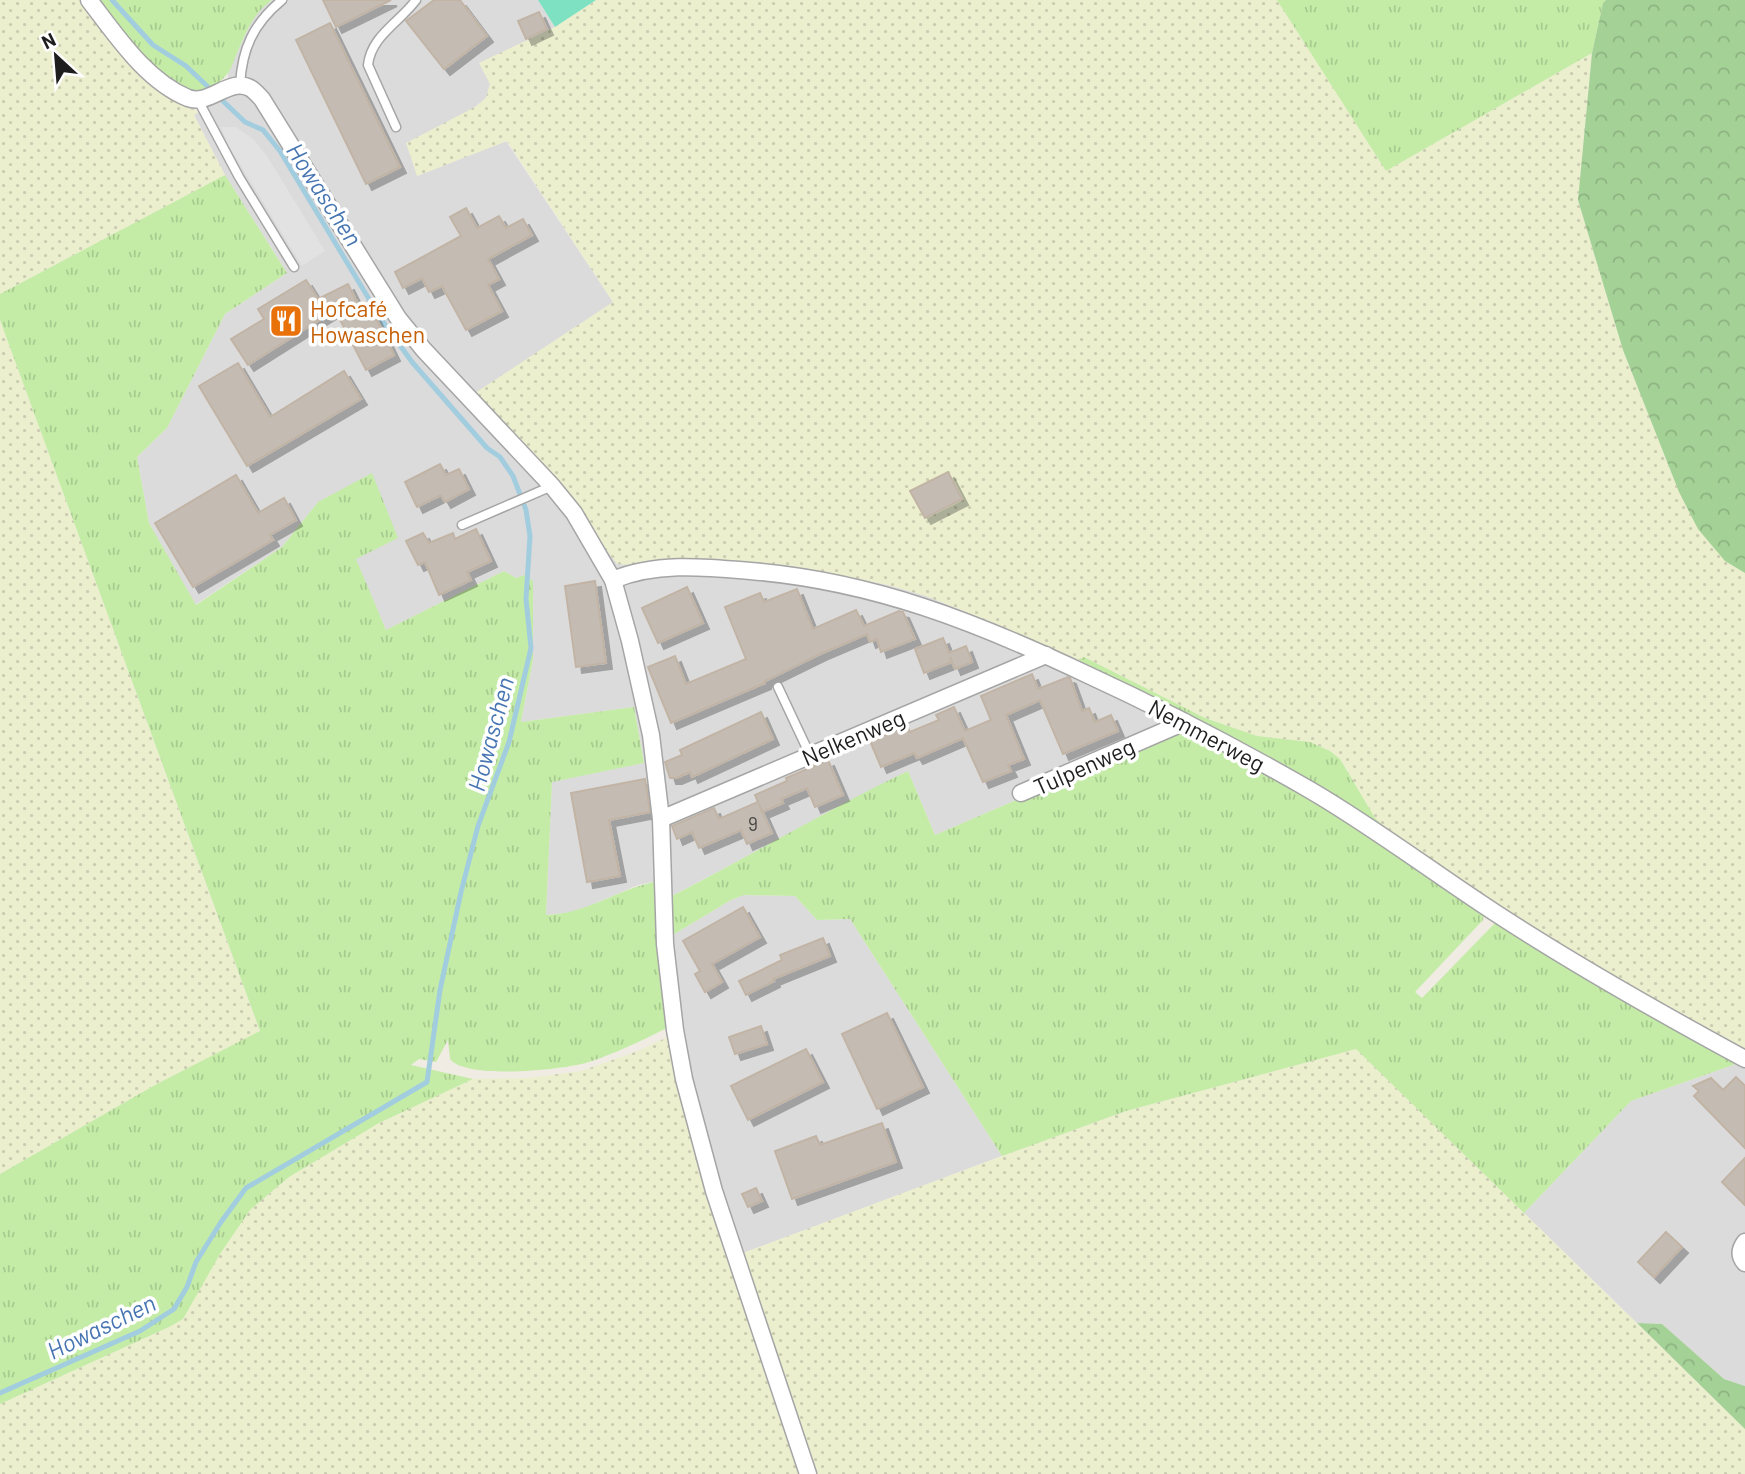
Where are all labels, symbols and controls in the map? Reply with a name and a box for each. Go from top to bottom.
north arrow [21,21,91,91]
text: N [38,27,59,53]
water label: Howaschen [281,137,369,251]
place label: Hofcafé Howaschen [310,294,425,348]
restaurant icon: Hofcafé Howaschen [267,302,305,340]
water label: Howaschen [461,674,519,794]
street label: Nemmerweg [1144,693,1270,777]
street label: Nelkenweg [797,703,909,771]
street label: Tulpenweg [1029,731,1139,801]
house number: 9 [748,812,758,835]
water label: Howaschen [42,1287,160,1365]

